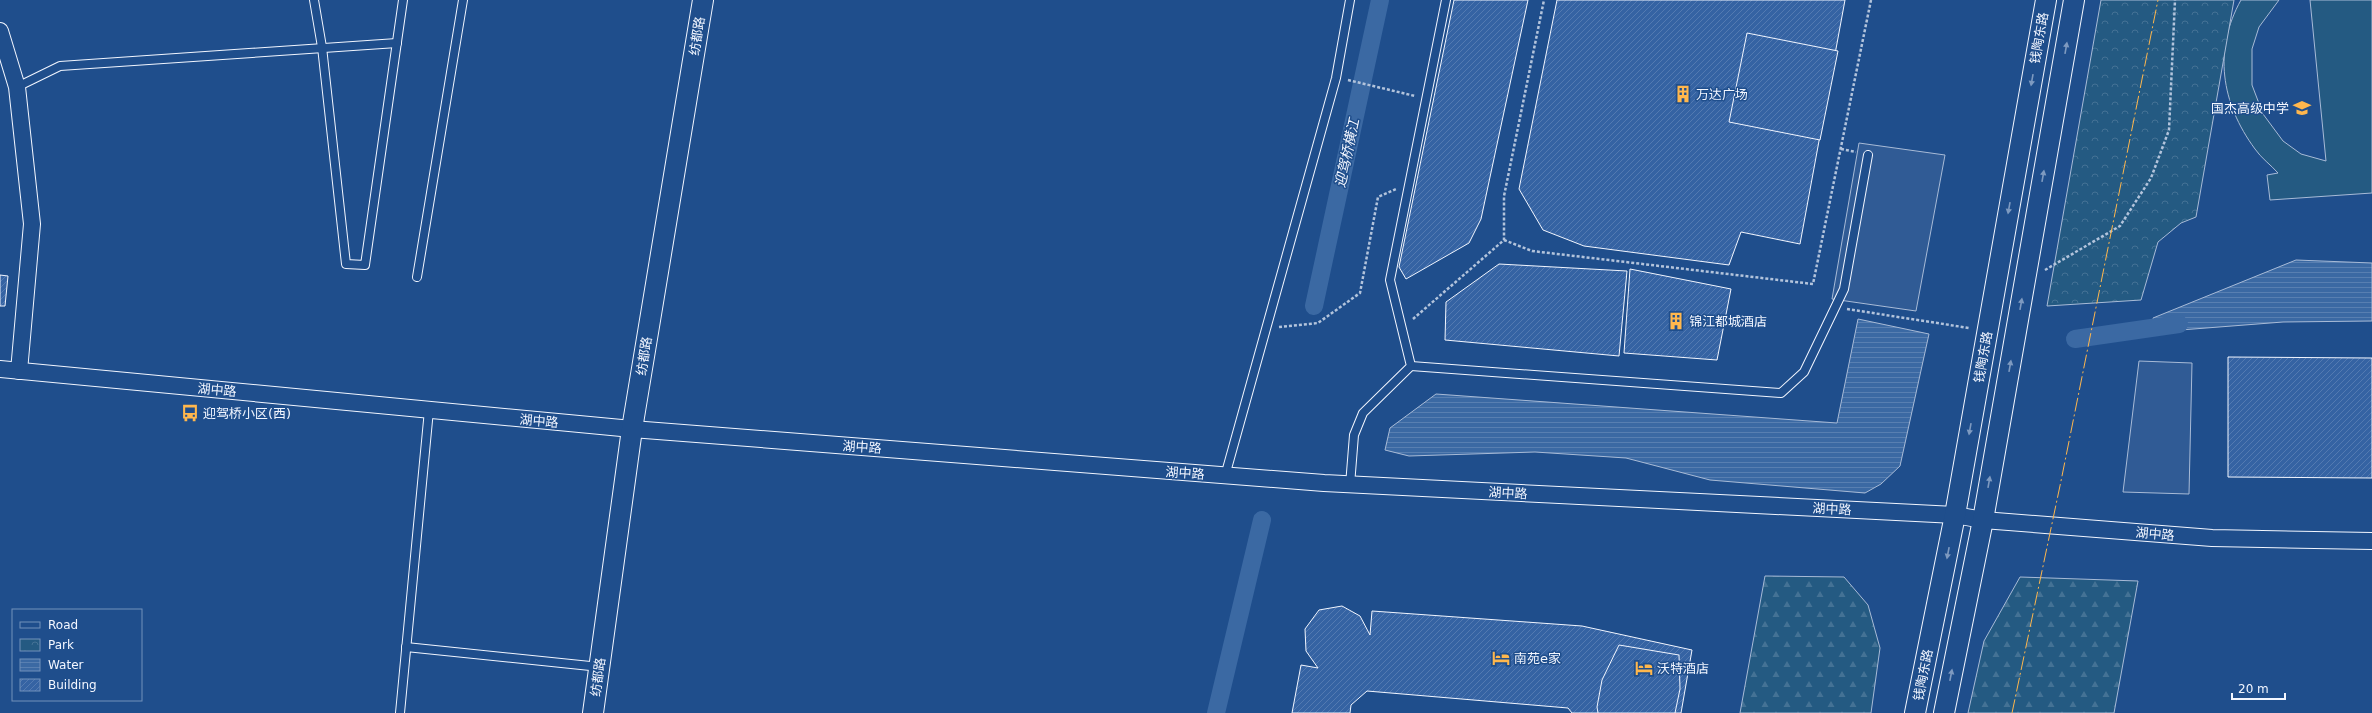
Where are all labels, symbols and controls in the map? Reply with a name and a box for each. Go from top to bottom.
street label: 钱陶东路 [2027,11,2051,65]
street label: 纺都路 [687,16,707,56]
one-way arrow [2063,42,2069,54]
one-way arrow [2029,74,2035,86]
building icon: 万达广场 [1673,84,1693,104]
place label: 万达广场 [1696,87,1748,102]
school or university icon: 国杰高级中学 [2292,98,2312,118]
place label: 国杰高级中学 [2211,101,2289,116]
water label: 迎驾桥横江 [1332,115,1363,189]
one-way arrow [2040,170,2046,182]
one-way arrow [2006,202,2012,214]
one-way arrow [2018,298,2024,310]
building icon: 锦江都城酒店 [1666,311,1686,331]
place label: 锦江都城酒店 [1689,314,1767,329]
street label: 钱陶东路 [1971,330,1995,384]
street label: 纺都路 [634,336,654,376]
one-way arrow [2007,360,2013,372]
street label: 湖中路 [197,381,237,399]
bus stop icon: 迎驾桥小区(西) [180,403,200,423]
place label: 迎驾桥小区(西) [203,406,291,421]
street label: 湖中路 [519,412,559,430]
one-way arrow [1967,423,1973,435]
street label: 湖中路 [842,438,882,456]
street label: 湖中路 [1165,464,1205,482]
one-way arrow [1987,476,1993,488]
street label: 湖中路 [1488,484,1528,502]
street label: 湖中路 [1812,500,1852,518]
street label: 湖中路 [2135,525,2175,543]
one-way arrow [1944,547,1950,559]
legend [12,609,142,701]
text: Road [48,618,78,632]
text: Park [48,638,74,652]
hotel icon: 南苑e家 [1491,648,1511,668]
street label: 钱陶东路 [1911,648,1935,702]
place label: 南苑e家 [1514,651,1561,666]
street label: 纺都路 [588,657,608,697]
text: Water [48,658,84,672]
hotel icon: 沃特酒店 [1634,658,1654,678]
place label: 沃特酒店 [1657,661,1709,676]
one-way arrow [1949,669,1955,681]
scale bar [2232,675,2285,701]
text: Building [48,678,97,692]
text: 20 m [2238,682,2269,696]

